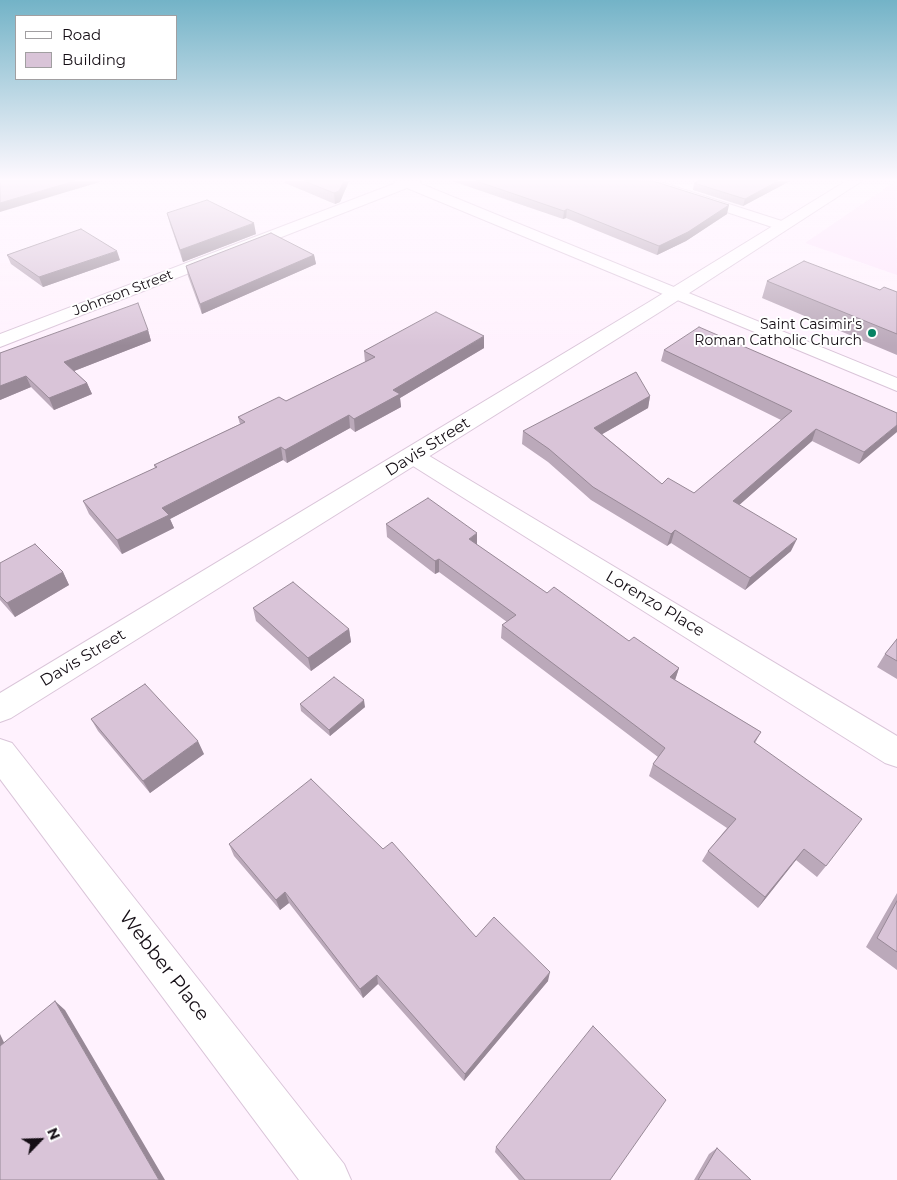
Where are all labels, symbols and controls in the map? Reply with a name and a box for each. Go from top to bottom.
legend [15,15,178,80]
text: Road [62,25,101,44]
text: Building [62,50,126,69]
street label: Johnson Street [71,266,175,320]
place label: Saint Casimir's Roman Catholic Church [694,317,862,350]
marker: Saint Casimir's Roman Catholic Church [866,327,878,339]
street label: Davis Street [382,413,474,481]
street label: Lorenzo Place [602,567,708,641]
street label: Davis Street [37,625,129,691]
street label: Webber Place [114,906,214,1026]
north arrow [15,1115,65,1165]
text: N [43,1125,64,1143]

